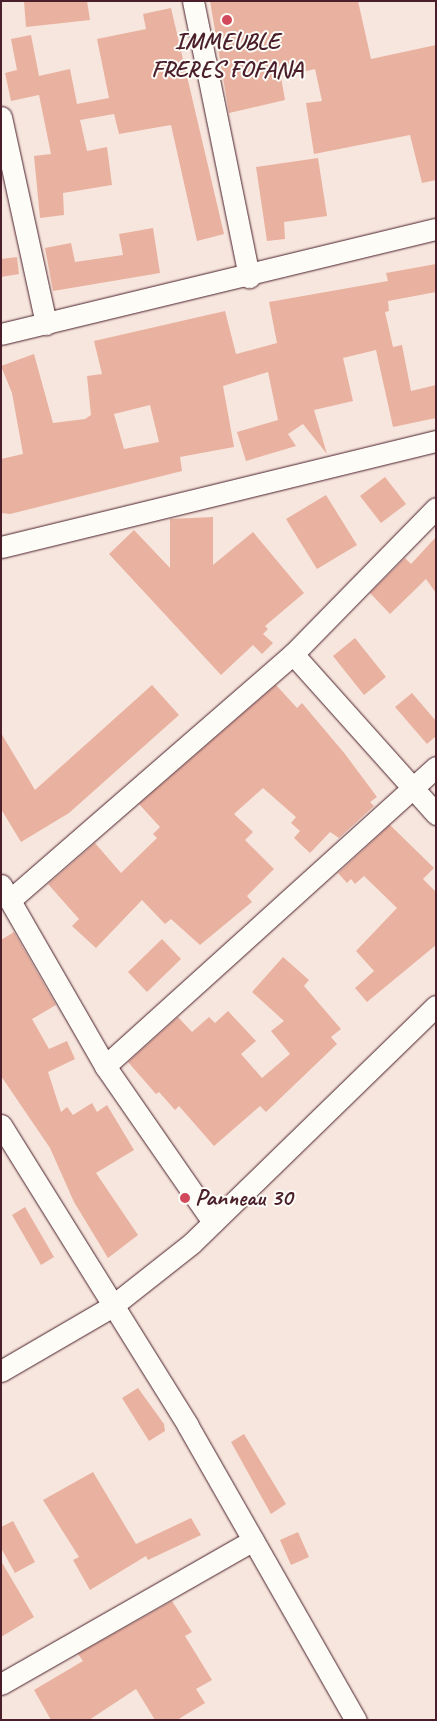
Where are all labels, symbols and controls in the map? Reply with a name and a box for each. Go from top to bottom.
marker: IMMEUBLE FRERES FOFANA [221,14,233,26]
place label: IMMEUBLE FRERES FOFANA [152,28,302,84]
place label: Panneau 30 [195,1184,292,1212]
marker: Panneau 30 [179,1192,191,1204]

